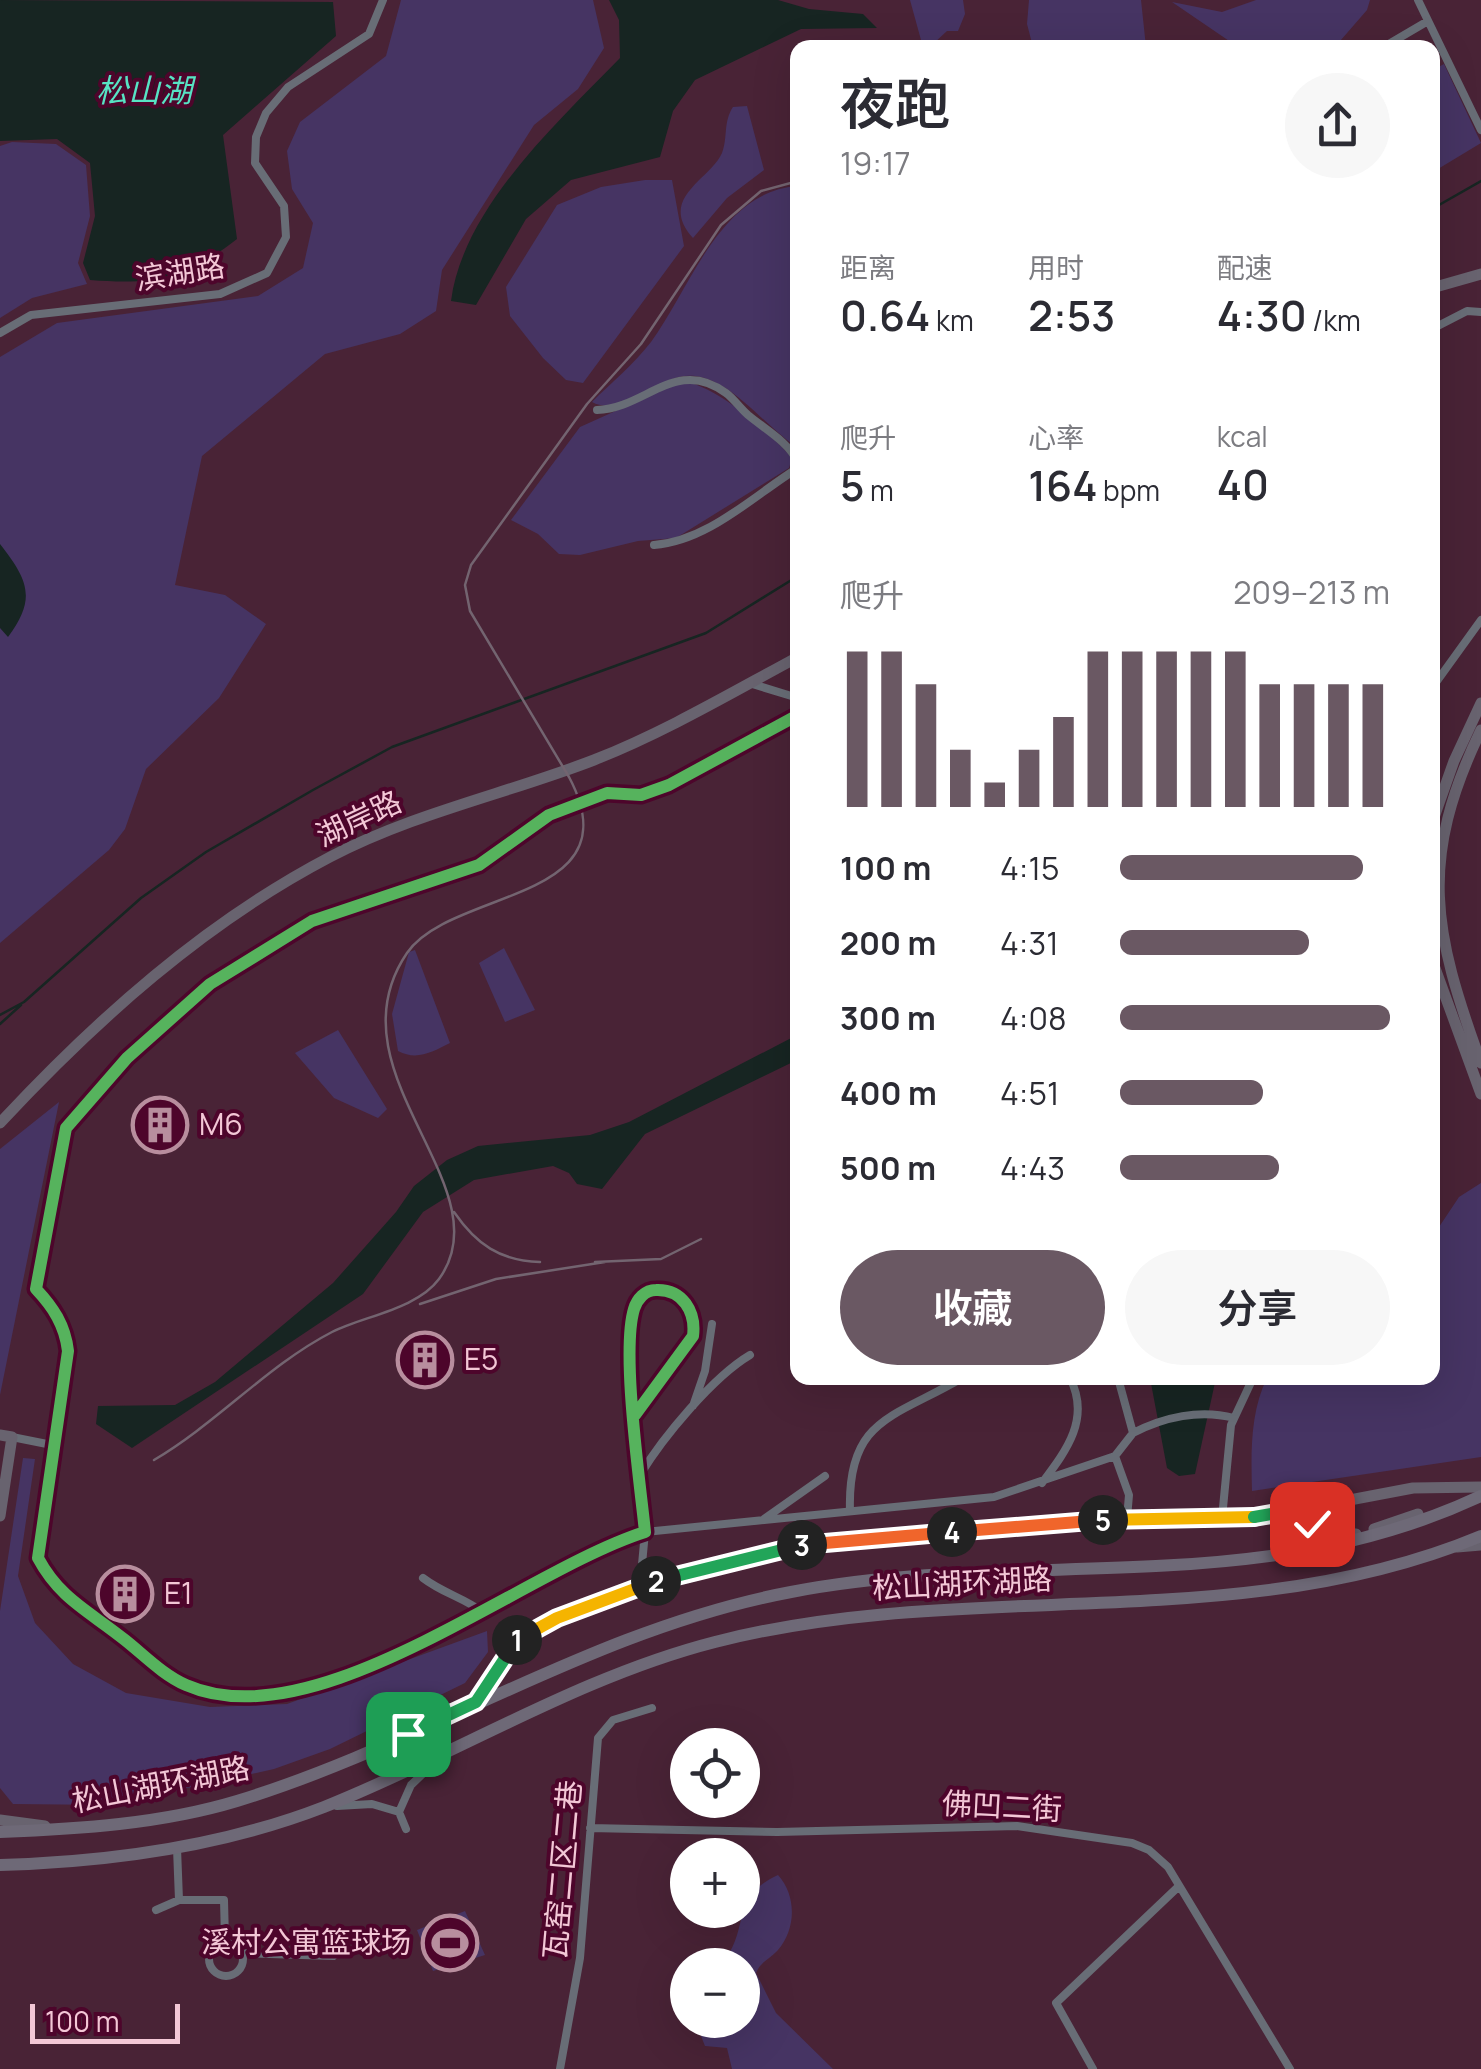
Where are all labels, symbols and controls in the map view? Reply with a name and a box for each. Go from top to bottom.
text: 夜跑 [840,65,950,141]
water label: 松山湖 [96,68,197,112]
button: share [1285,73,1390,178]
text: 19:17 [840,141,910,185]
street label: 滨湖路 [132,244,227,299]
text: 距离 [840,248,896,286]
text: 用时 [1028,248,1084,286]
text: 配速 [1217,248,1273,286]
text: 0.64 [840,286,930,344]
text: 2:53 [1028,286,1115,344]
text: 4:30 [1217,286,1307,344]
text: km [930,301,974,339]
text: /km [1307,301,1361,339]
text: kcal [1217,417,1268,455]
text: 爬升 [840,418,896,456]
text: 心率 [1028,418,1084,456]
text: 40 [1217,455,1269,513]
text: 5 [840,456,865,514]
text: 164 [1028,456,1097,514]
text: m [865,471,894,509]
text: bpm [1097,471,1160,509]
text: 209–213 m [1233,570,1390,614]
text: 爬升 [840,573,904,617]
street label: 湖岸路 [309,780,408,855]
text: 100 m [840,846,931,890]
text: 4:15 [1000,846,1059,890]
text: 200 m [840,921,936,965]
text: 4:31 [1000,921,1059,965]
text: 300 m [840,996,936,1040]
text: 4:08 [1000,996,1067,1040]
text: 400 m [840,1071,937,1115]
text: 4:51 [1000,1071,1059,1115]
building icon: M6 [130,1095,190,1155]
place label: M6 [199,1103,243,1144]
text: 500 m [840,1146,936,1190]
text: 4:43 [1000,1146,1065,1190]
button: 收藏 [840,1250,1105,1365]
button: 分享 [1125,1250,1390,1365]
building icon: E5 [395,1330,455,1390]
place label: E5 [464,1338,498,1379]
pin [1270,1482,1355,1567]
pin: 5 [1078,1495,1128,1545]
icon: check [1285,1497,1340,1552]
text: 5 [1095,1501,1111,1539]
pin: 4 [927,1507,977,1557]
text: 4 [943,1513,961,1551]
pin: 3 [777,1520,827,1570]
text: 3 [794,1526,810,1564]
pin: 2 [631,1556,681,1606]
street label: 松山湖环湖路 [871,1557,1053,1608]
text: 2 [648,1562,664,1600]
building icon: E1 [95,1564,155,1624]
place label: E1 [164,1572,193,1613]
pin: 1 [492,1615,542,1665]
text: 1 [511,1621,523,1659]
pin [366,1692,451,1777]
icon: arrive [381,1707,436,1762]
map controls [670,1728,760,2038]
button: locate [670,1728,760,1818]
street label: 松山湖环湖路 [68,1746,253,1821]
street label: 瓦窑二区二巷 [533,1778,590,1961]
street label: 佛凹二街 [941,1782,1063,1829]
button: + [670,1838,760,1928]
sports icon: 溪村公寓篮球场 [420,1913,480,1973]
place label: 溪村公寓篮球场 [201,1921,411,1962]
button: − [670,1948,760,2038]
scale bar [30,1999,180,2044]
text: 100 m [45,2002,119,2040]

